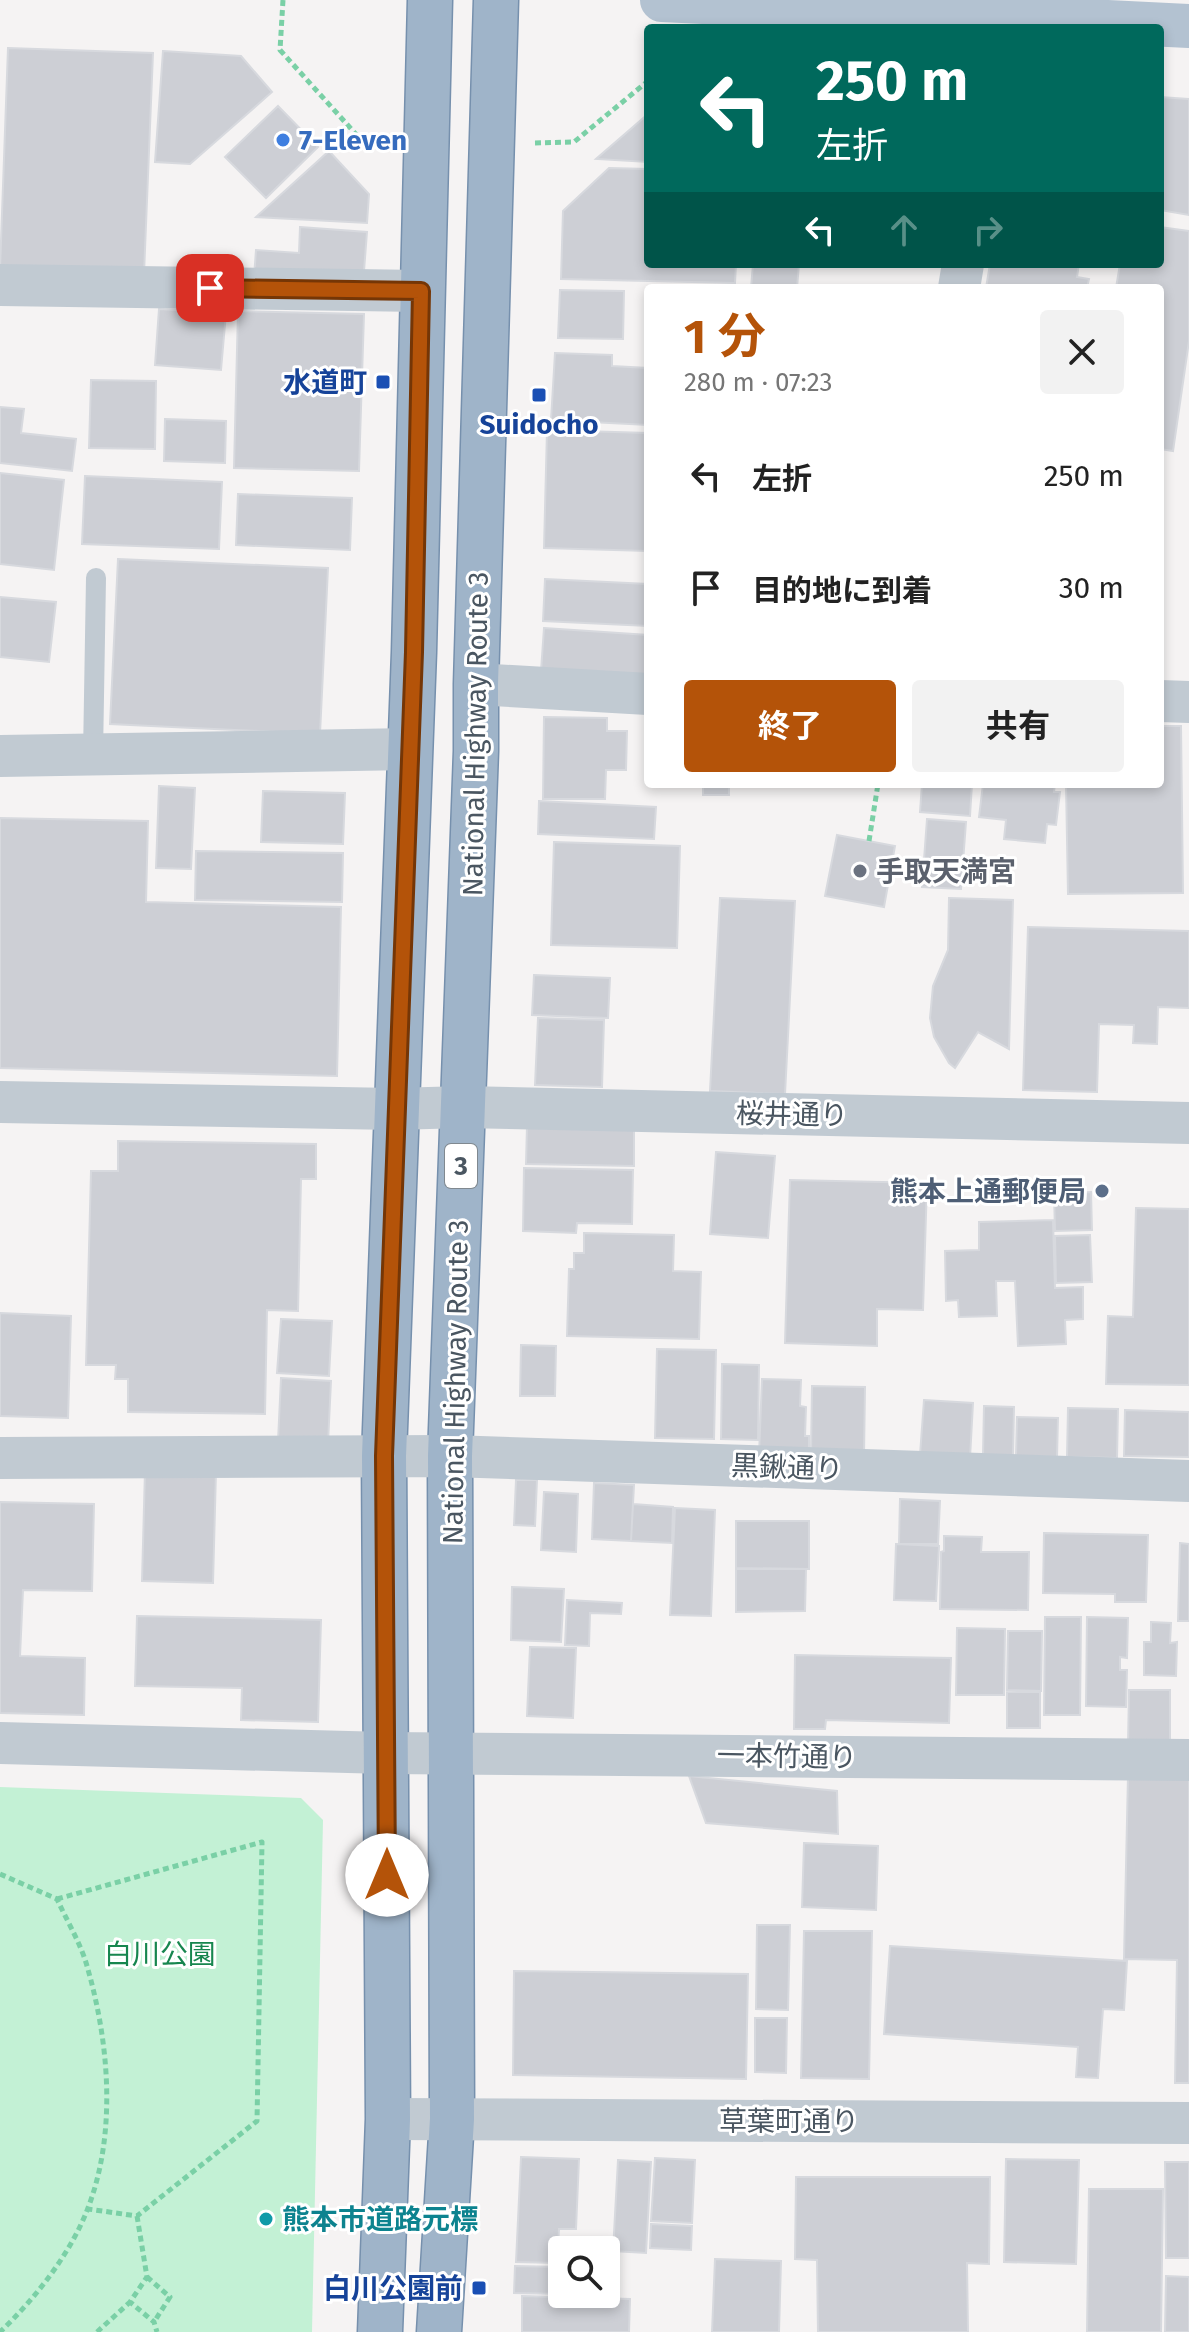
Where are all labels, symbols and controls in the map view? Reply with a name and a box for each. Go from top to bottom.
text: 250 m [816,48,968,115]
icon: left [684,56,788,160]
place label: 7-Eleven [299,124,407,157]
text: 左折 [816,124,888,168]
marker: 7-Eleven [274,131,292,149]
icon: left [798,208,842,252]
icon: ahead [882,208,926,252]
icon: right [966,208,1010,252]
pin [176,254,244,322]
icon: arrive [188,266,232,310]
text: 1 分 [684,308,766,366]
button: close [1040,310,1124,394]
place label: 水道町 [283,366,367,399]
text: 280 m · 07:23 [684,367,832,398]
marker: 水道町 [374,373,392,391]
marker: Suidocho [530,386,548,404]
place label: Suidocho [479,408,599,441]
icon: left [684,454,728,498]
text: 250 m [1044,458,1124,494]
text: 左折 [752,461,812,497]
icon: arrive [684,566,728,610]
text: 30 m [1059,570,1124,606]
street label: National Highway Route 3 [456,571,495,897]
text: 目的地に到着 [752,573,932,609]
button: 終了 [684,680,896,772]
button: 共有 [912,680,1124,772]
place label: 手取天満宮 [876,855,1016,888]
marker: 手取天満宮 [851,862,869,880]
street label: 桜井通り [736,1097,848,1132]
road number: 3 [445,1144,477,1188]
place label: 熊本上通郵便局 [890,1175,1086,1208]
marker: 熊本上通郵便局 [1093,1182,1111,1200]
street label: National Highway Route 3 [436,1219,475,1545]
street label: 黒鍬通り [730,1449,844,1486]
street label: 一本竹通り [717,1739,857,1774]
position arrow [345,1833,429,1917]
park label: 白川公園 [104,1938,216,1971]
street label: 草葉町通り [719,2105,859,2138]
place label: 熊本市道路元標 [282,2203,478,2236]
marker: 熊本市道路元標 [257,2210,275,2228]
map controls [548,2236,620,2308]
button: search [548,2236,620,2308]
place label: 白川公園前 [323,2272,463,2305]
marker: 白川公園前 [470,2279,488,2297]

